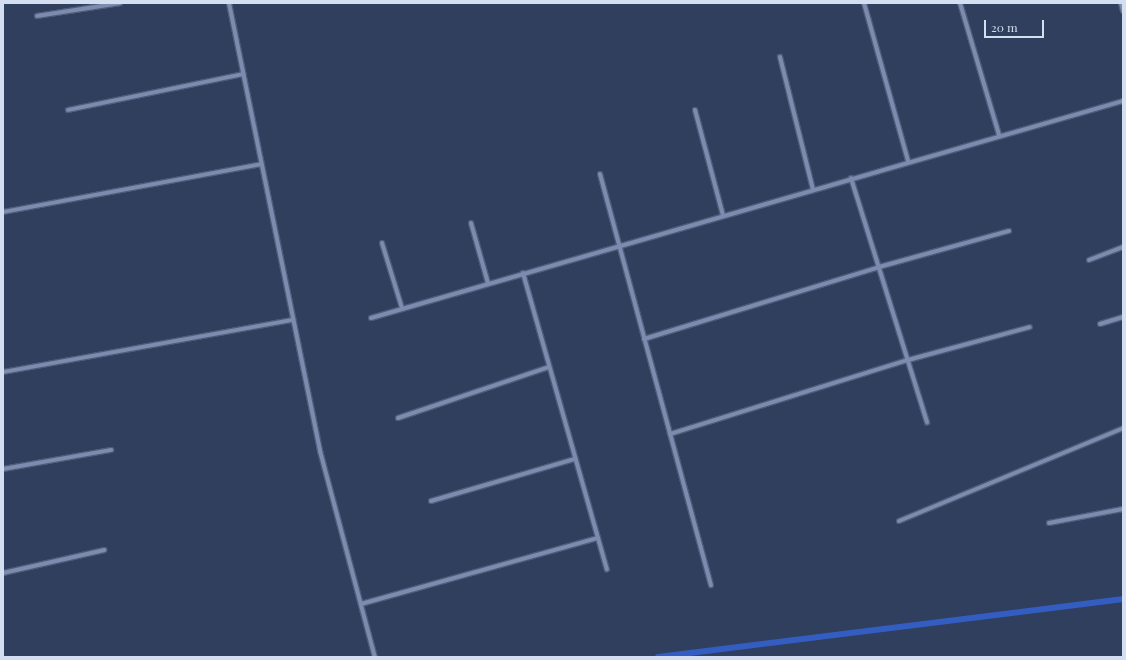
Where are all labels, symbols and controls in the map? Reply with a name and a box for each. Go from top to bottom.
scale bar [986,12,1046,38]
text: 20 m [991,19,1018,35]

